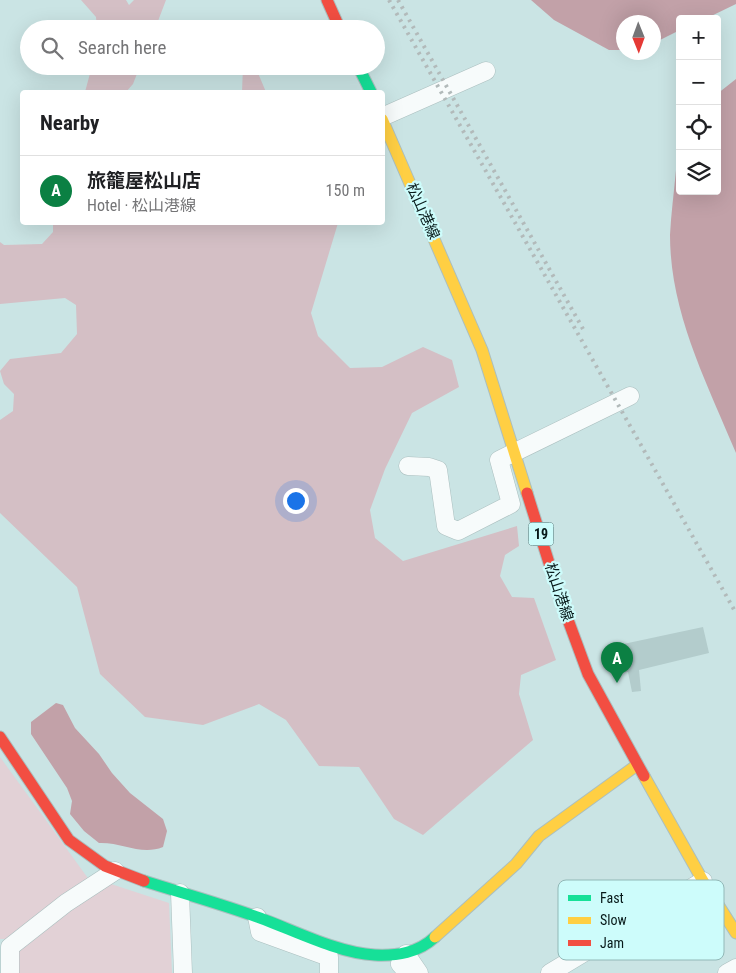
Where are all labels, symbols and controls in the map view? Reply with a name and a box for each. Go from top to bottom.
north arrow [616,15,661,60]
map controls [676,15,721,195]
button: + [676,15,721,60]
search box [20,20,385,75]
icon: search [38,34,66,62]
text: Search here [78,36,166,59]
button: − [676,60,721,105]
button: locate [676,105,721,150]
text: Nearby [40,111,99,135]
button: layers [676,150,721,195]
text: 旅籠屋松山店 [87,169,201,192]
street label: 松山港線 [403,180,443,242]
text: A [51,181,61,200]
text: 150 m [326,181,365,200]
text: Hotel · 松山港線 [87,196,196,215]
your location [283,488,309,514]
road number: 19 [528,522,554,546]
street label: 松山港線 [541,561,577,623]
pin: A [601,642,633,683]
legend [558,880,724,960]
text: Fast [600,890,624,906]
text: Slow [600,912,627,928]
text: Jam [600,935,624,951]

